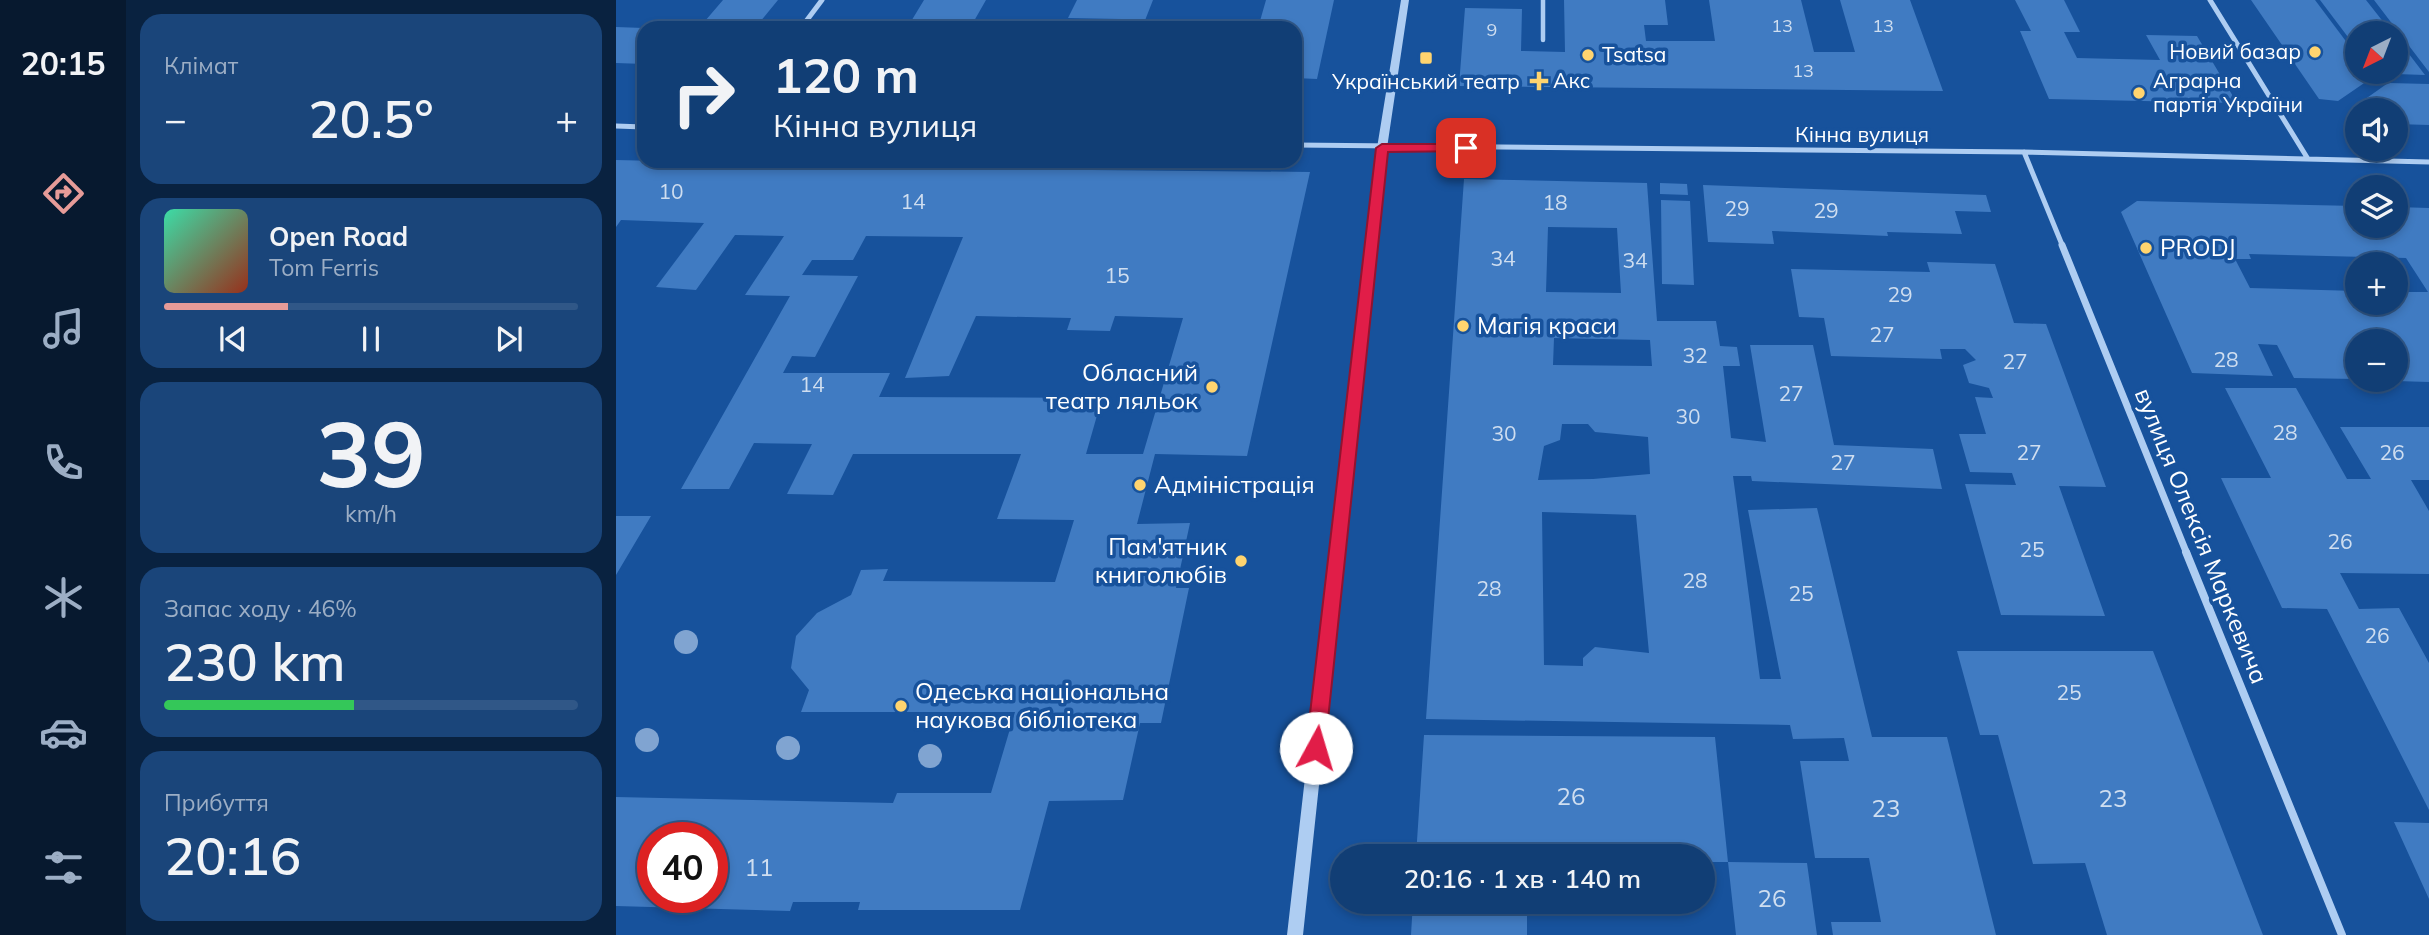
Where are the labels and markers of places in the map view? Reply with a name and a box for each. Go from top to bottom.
place label: Новий базар [2169,38,2301,64]
place label: Tsatsa [1602,41,1666,67]
marker: Новий базар [2307,44,2323,60]
marker: Tsatsa [1580,47,1596,63]
marker: Український театр [1418,50,1434,66]
place label: Акс [1553,67,1590,93]
place label: Аграрна партія України [2153,67,2303,117]
place label: Український театр [1331,68,1520,94]
marker: Акс [1531,73,1547,89]
marker: Аграрна партія України [2131,85,2147,101]
pin [1436,118,1496,178]
place label: PRODJ [2160,232,2236,262]
marker: PRODJ [2138,240,2154,256]
place label: Магія краси [1477,310,1617,340]
marker: Магія краси [1455,318,1471,334]
place label: Обласний театр ляльок [1046,357,1198,415]
marker: Обласний театр ляльок [1204,379,1220,395]
place label: Адміністрація [1154,469,1315,499]
marker: Адміністрація [1132,477,1148,493]
place label: Пам'ятник книголюбів [1095,531,1227,589]
marker: Пам'ятник книголюбів [1233,553,1249,569]
place label: Одеська національна наукова бібліотека [915,676,1169,734]
marker: Одеська національна наукова бібліотека [893,698,909,714]

